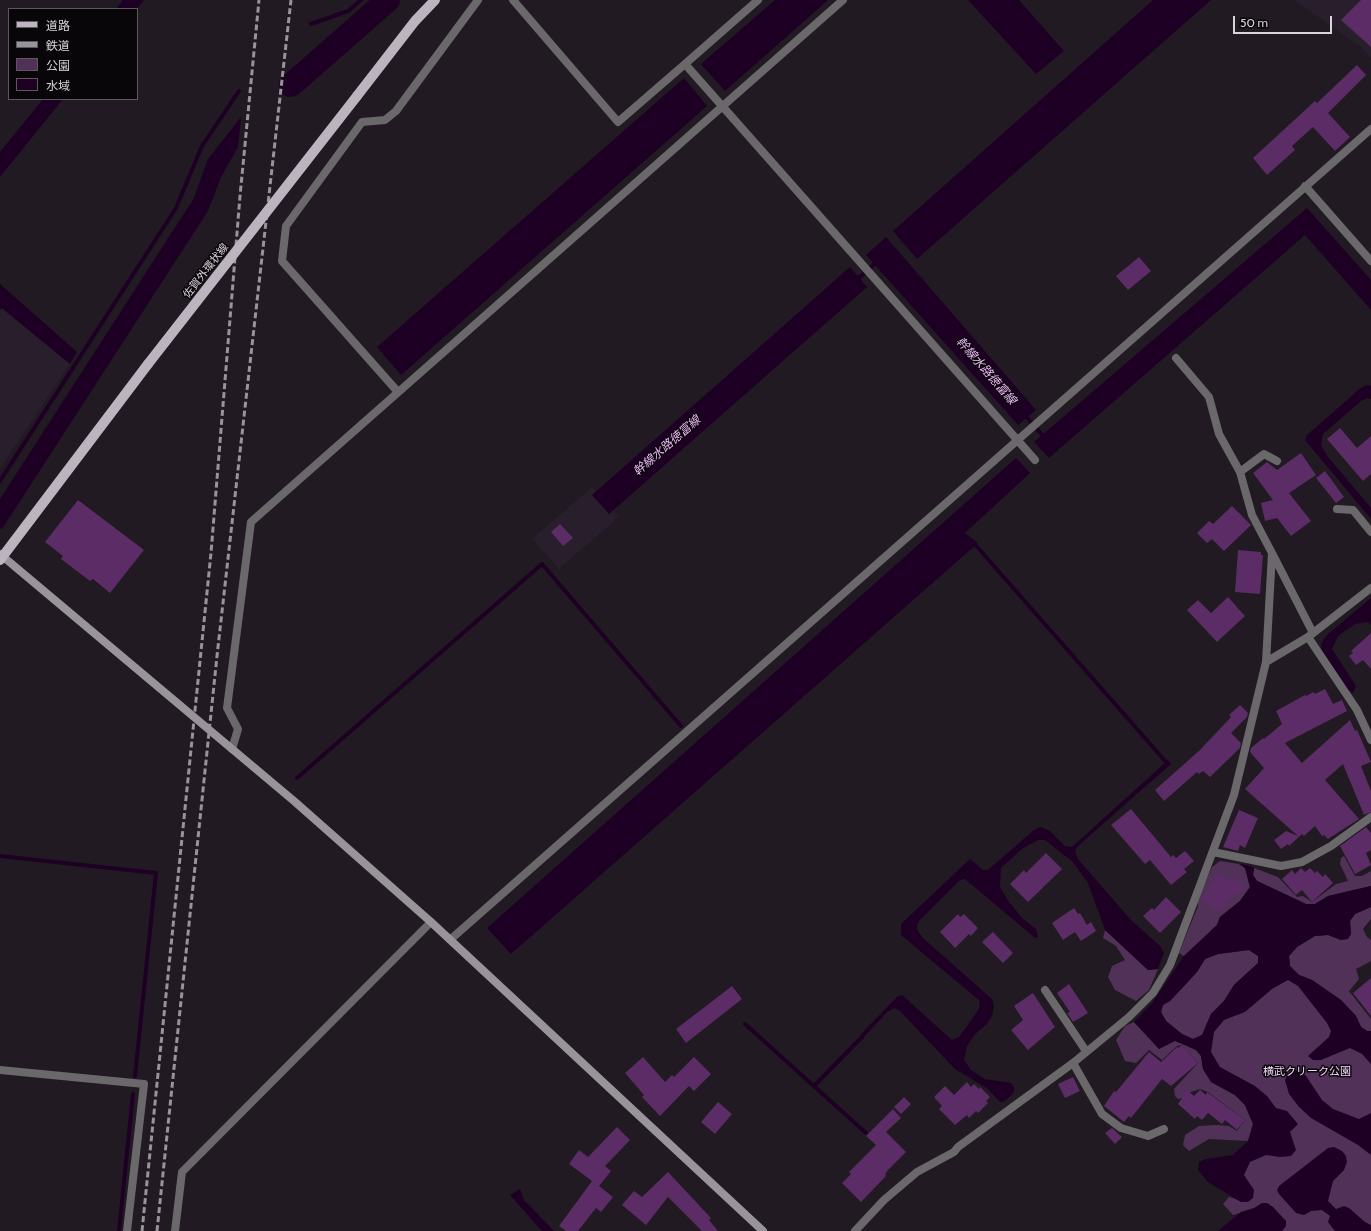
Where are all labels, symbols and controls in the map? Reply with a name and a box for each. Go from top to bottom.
legend [8,8,138,100]
scale bar [1235,8,1334,34]
text: 50 m [1240,15,1268,30]
text: 道路 [46,18,70,33]
text: 鉄道 [46,38,70,53]
text: 公園 [46,58,70,73]
text: 水域 [46,78,70,93]
street label: 佐賀外環状線 [180,241,232,301]
water label: 幹線水路徳富線 [953,335,1019,407]
water label: 幹線水路徳富線 [631,413,703,479]
park label: 横武クリーク公園 [1263,1065,1351,1079]

